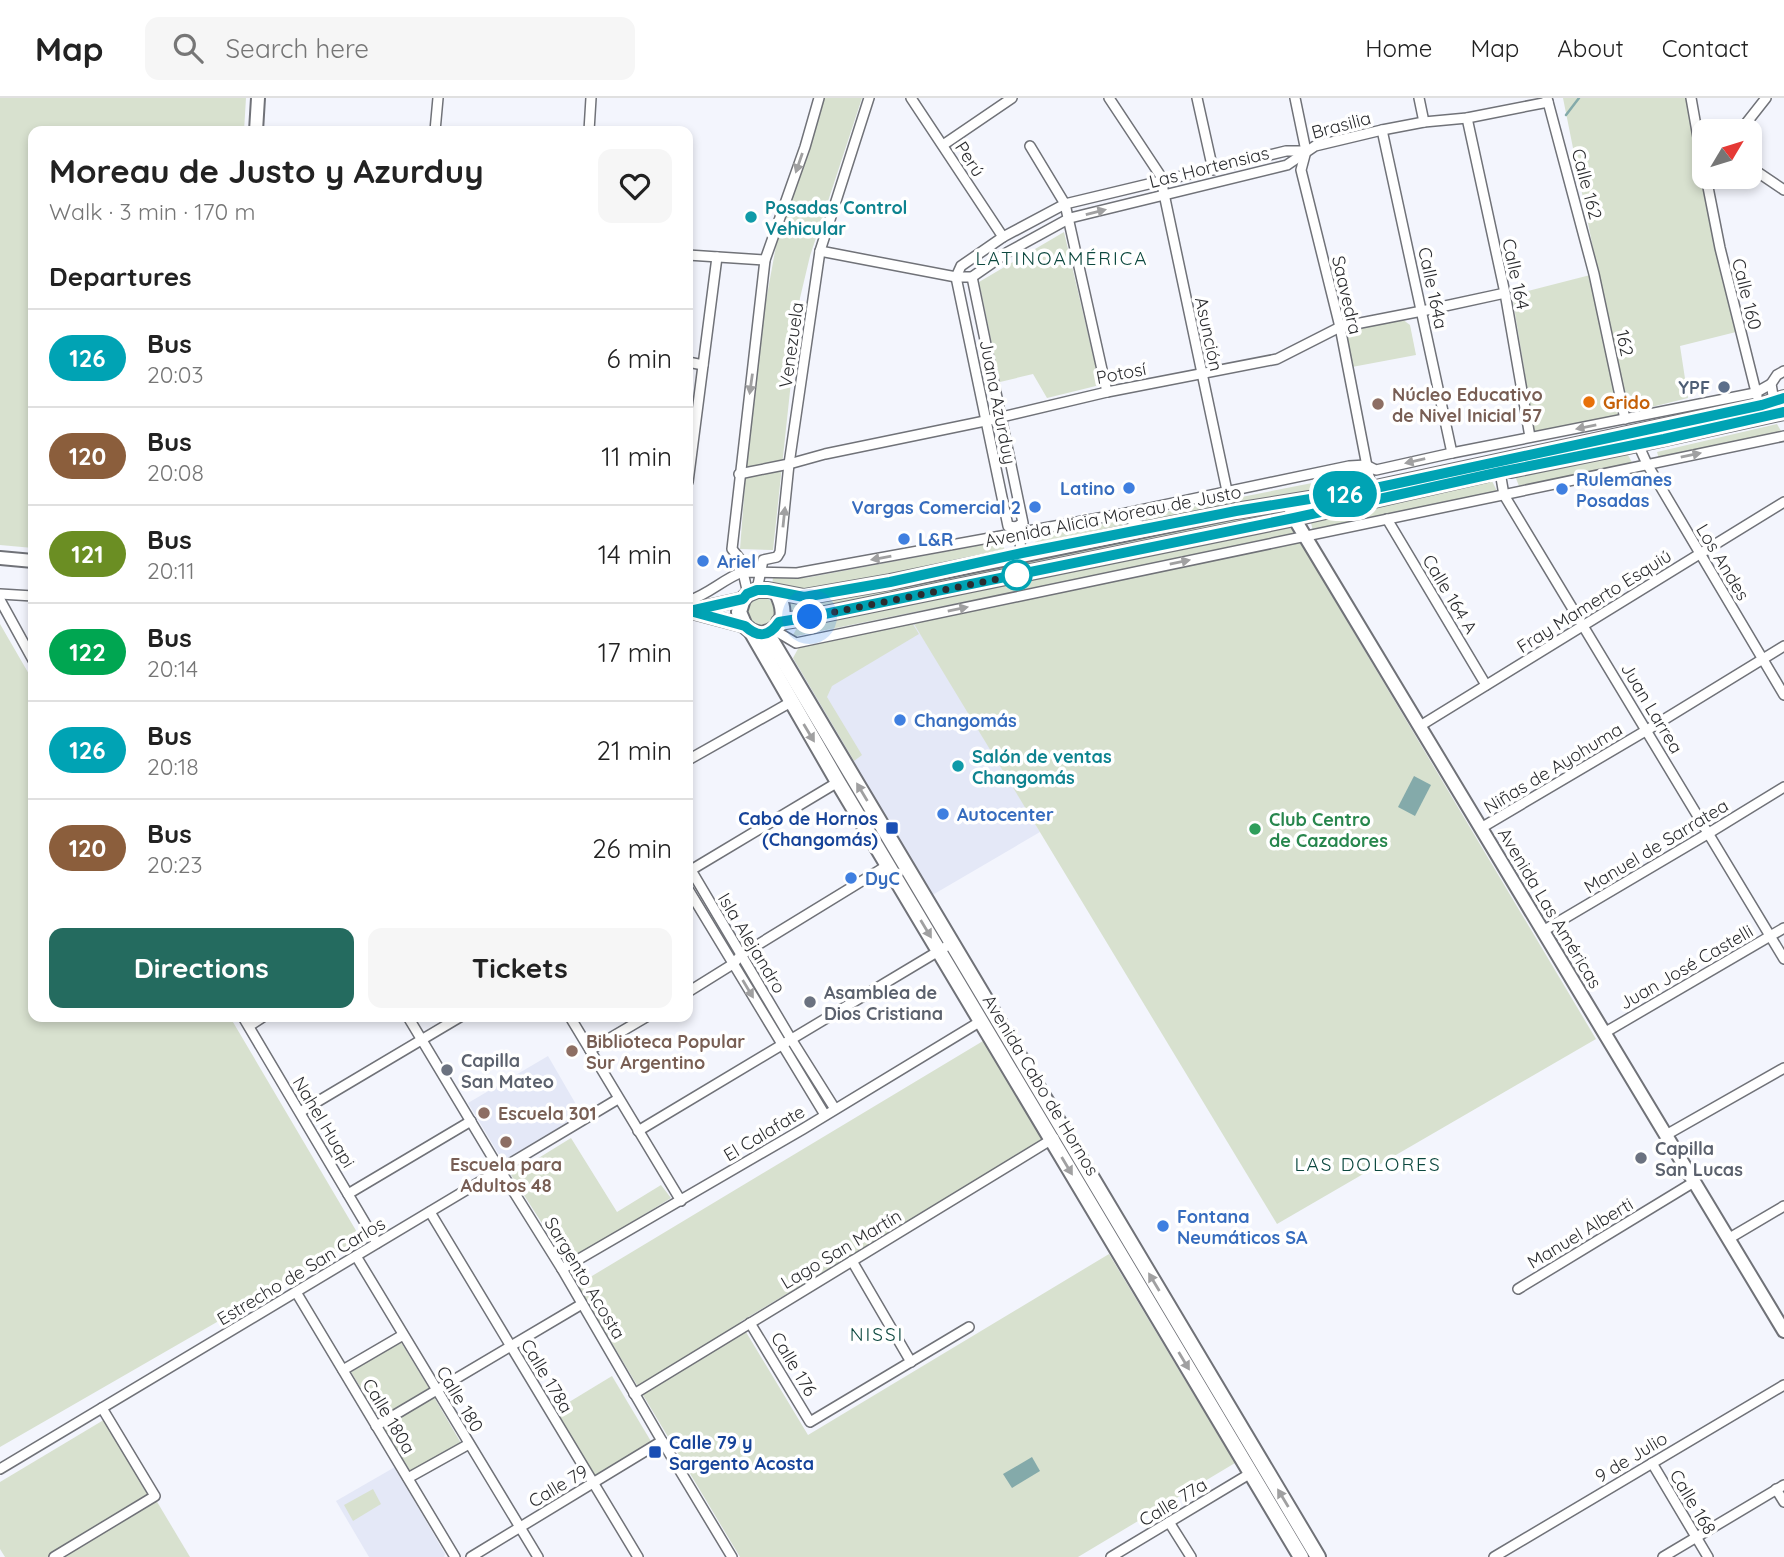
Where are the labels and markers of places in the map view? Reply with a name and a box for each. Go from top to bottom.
place label: Posadas Control Vehicular [765,196,907,240]
marker: Posadas Control Vehicular [743,209,759,225]
place label: YPF [1678,376,1710,399]
marker: YPF [1716,379,1732,395]
place label: Núcleo Educativo de Nivel Inicial 57 [1392,383,1543,427]
place label: Grido [1603,391,1650,414]
marker: Grido [1581,394,1597,410]
marker: Núcleo Educativo de Nivel Inicial 57 [1370,396,1386,412]
place label: Rulemanes Posadas [1576,468,1672,512]
place label: Latino [1060,477,1115,500]
marker: Latino [1121,480,1137,496]
marker: Rulemanes Posadas [1554,481,1570,497]
place label: Vargas Comercial 2 [852,496,1021,519]
marker: Vargas Comercial 2 [1027,499,1043,515]
place label: L&R [918,528,953,551]
marker: L&R [896,531,912,547]
place label: Ariel [717,550,756,573]
marker: Ariel [695,553,711,569]
unlabelled marker [1002,560,1032,590]
place label: Changomás [914,709,1017,732]
marker: Changomás [892,712,908,728]
place label: Salón de ventas Changomás [972,745,1112,789]
marker: Salón de ventas Changomás [950,758,966,774]
place label: Autocenter [957,803,1054,826]
marker: Autocenter [935,806,951,822]
place label: Cabo de Hornos (Changomás) [738,807,878,851]
place label: Club Centro de Cazadores [1269,808,1388,852]
marker: Cabo de Hornos (Changomás) [884,820,900,836]
marker: Club Centro de Cazadores [1247,821,1263,837]
place label: DyC [865,867,900,890]
marker: DyC [843,870,859,886]
place label: Asamblea de Dios Cristiana [824,981,943,1025]
marker: Asamblea de Dios Cristiana [802,994,818,1010]
place label: Biblioteca Popular Sur Argentino [586,1030,745,1074]
marker: Biblioteca Popular Sur Argentino [564,1043,580,1059]
place label: Capilla San Mateo [461,1049,554,1093]
marker: Capilla San Mateo [439,1062,455,1078]
place label: Escuela 301 [498,1102,596,1125]
marker: Escuela 301 [476,1105,492,1121]
marker: Escuela para Adultos 48 [498,1134,514,1150]
place label: Capilla San Lucas [1655,1137,1743,1181]
marker: Capilla San Lucas [1633,1150,1649,1166]
place label: Escuela para Adultos 48 [450,1153,562,1197]
place label: Fontana Neumáticos SA [1177,1205,1308,1249]
marker: Fontana Neumáticos SA [1155,1218,1171,1234]
place label: Calle 79 y Sargento Acosta [669,1431,814,1475]
marker: Calle 79 y Sargento Acosta [647,1444,663,1460]

